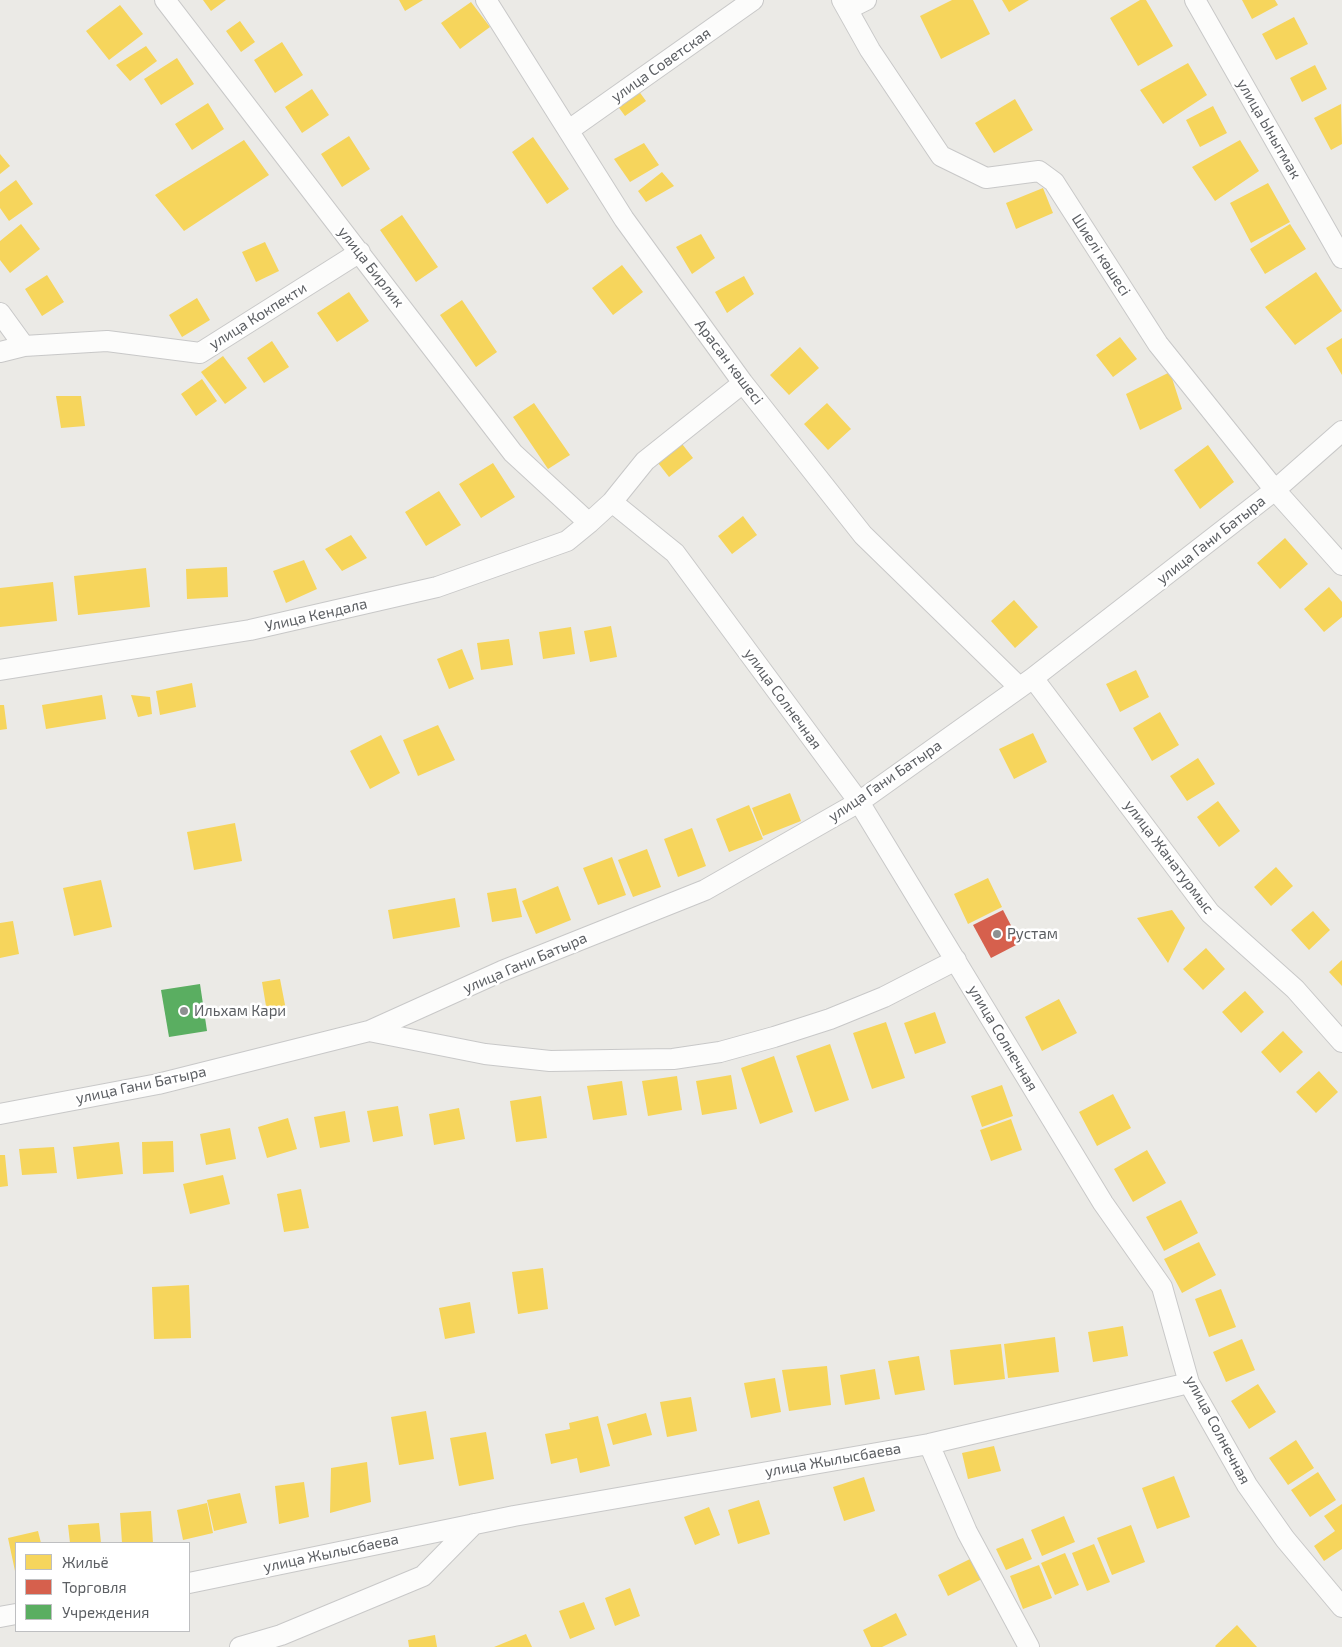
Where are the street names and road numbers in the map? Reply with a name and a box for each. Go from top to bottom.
street label: улица Советская [608,24,714,106]
street label: улица Ынытмак [1233,76,1305,182]
street label: Шиелі көшесі [1068,211,1134,299]
street label: улица Бирлик [334,223,408,311]
street label: улица Кокпекти [206,279,310,353]
street label: Арасан көшесі [691,316,767,408]
street label: улица Гани Батыра [1153,492,1269,588]
street label: Улица Кендала [263,594,369,636]
street label: улица Солнечная [740,645,826,753]
street label: улица Гани Батыра [825,736,945,826]
street label: улица Жанатурмыс [1120,797,1218,917]
street label: улица Гани Батыра [460,929,590,997]
street label: улица Солнечная [964,982,1042,1094]
street label: улица Гани Батыра [74,1062,208,1108]
street label: улица Солнечная [1182,1373,1254,1487]
street label: улица Жылысбаева [764,1439,902,1481]
street label: улица Жылысбаева [262,1530,400,1576]

